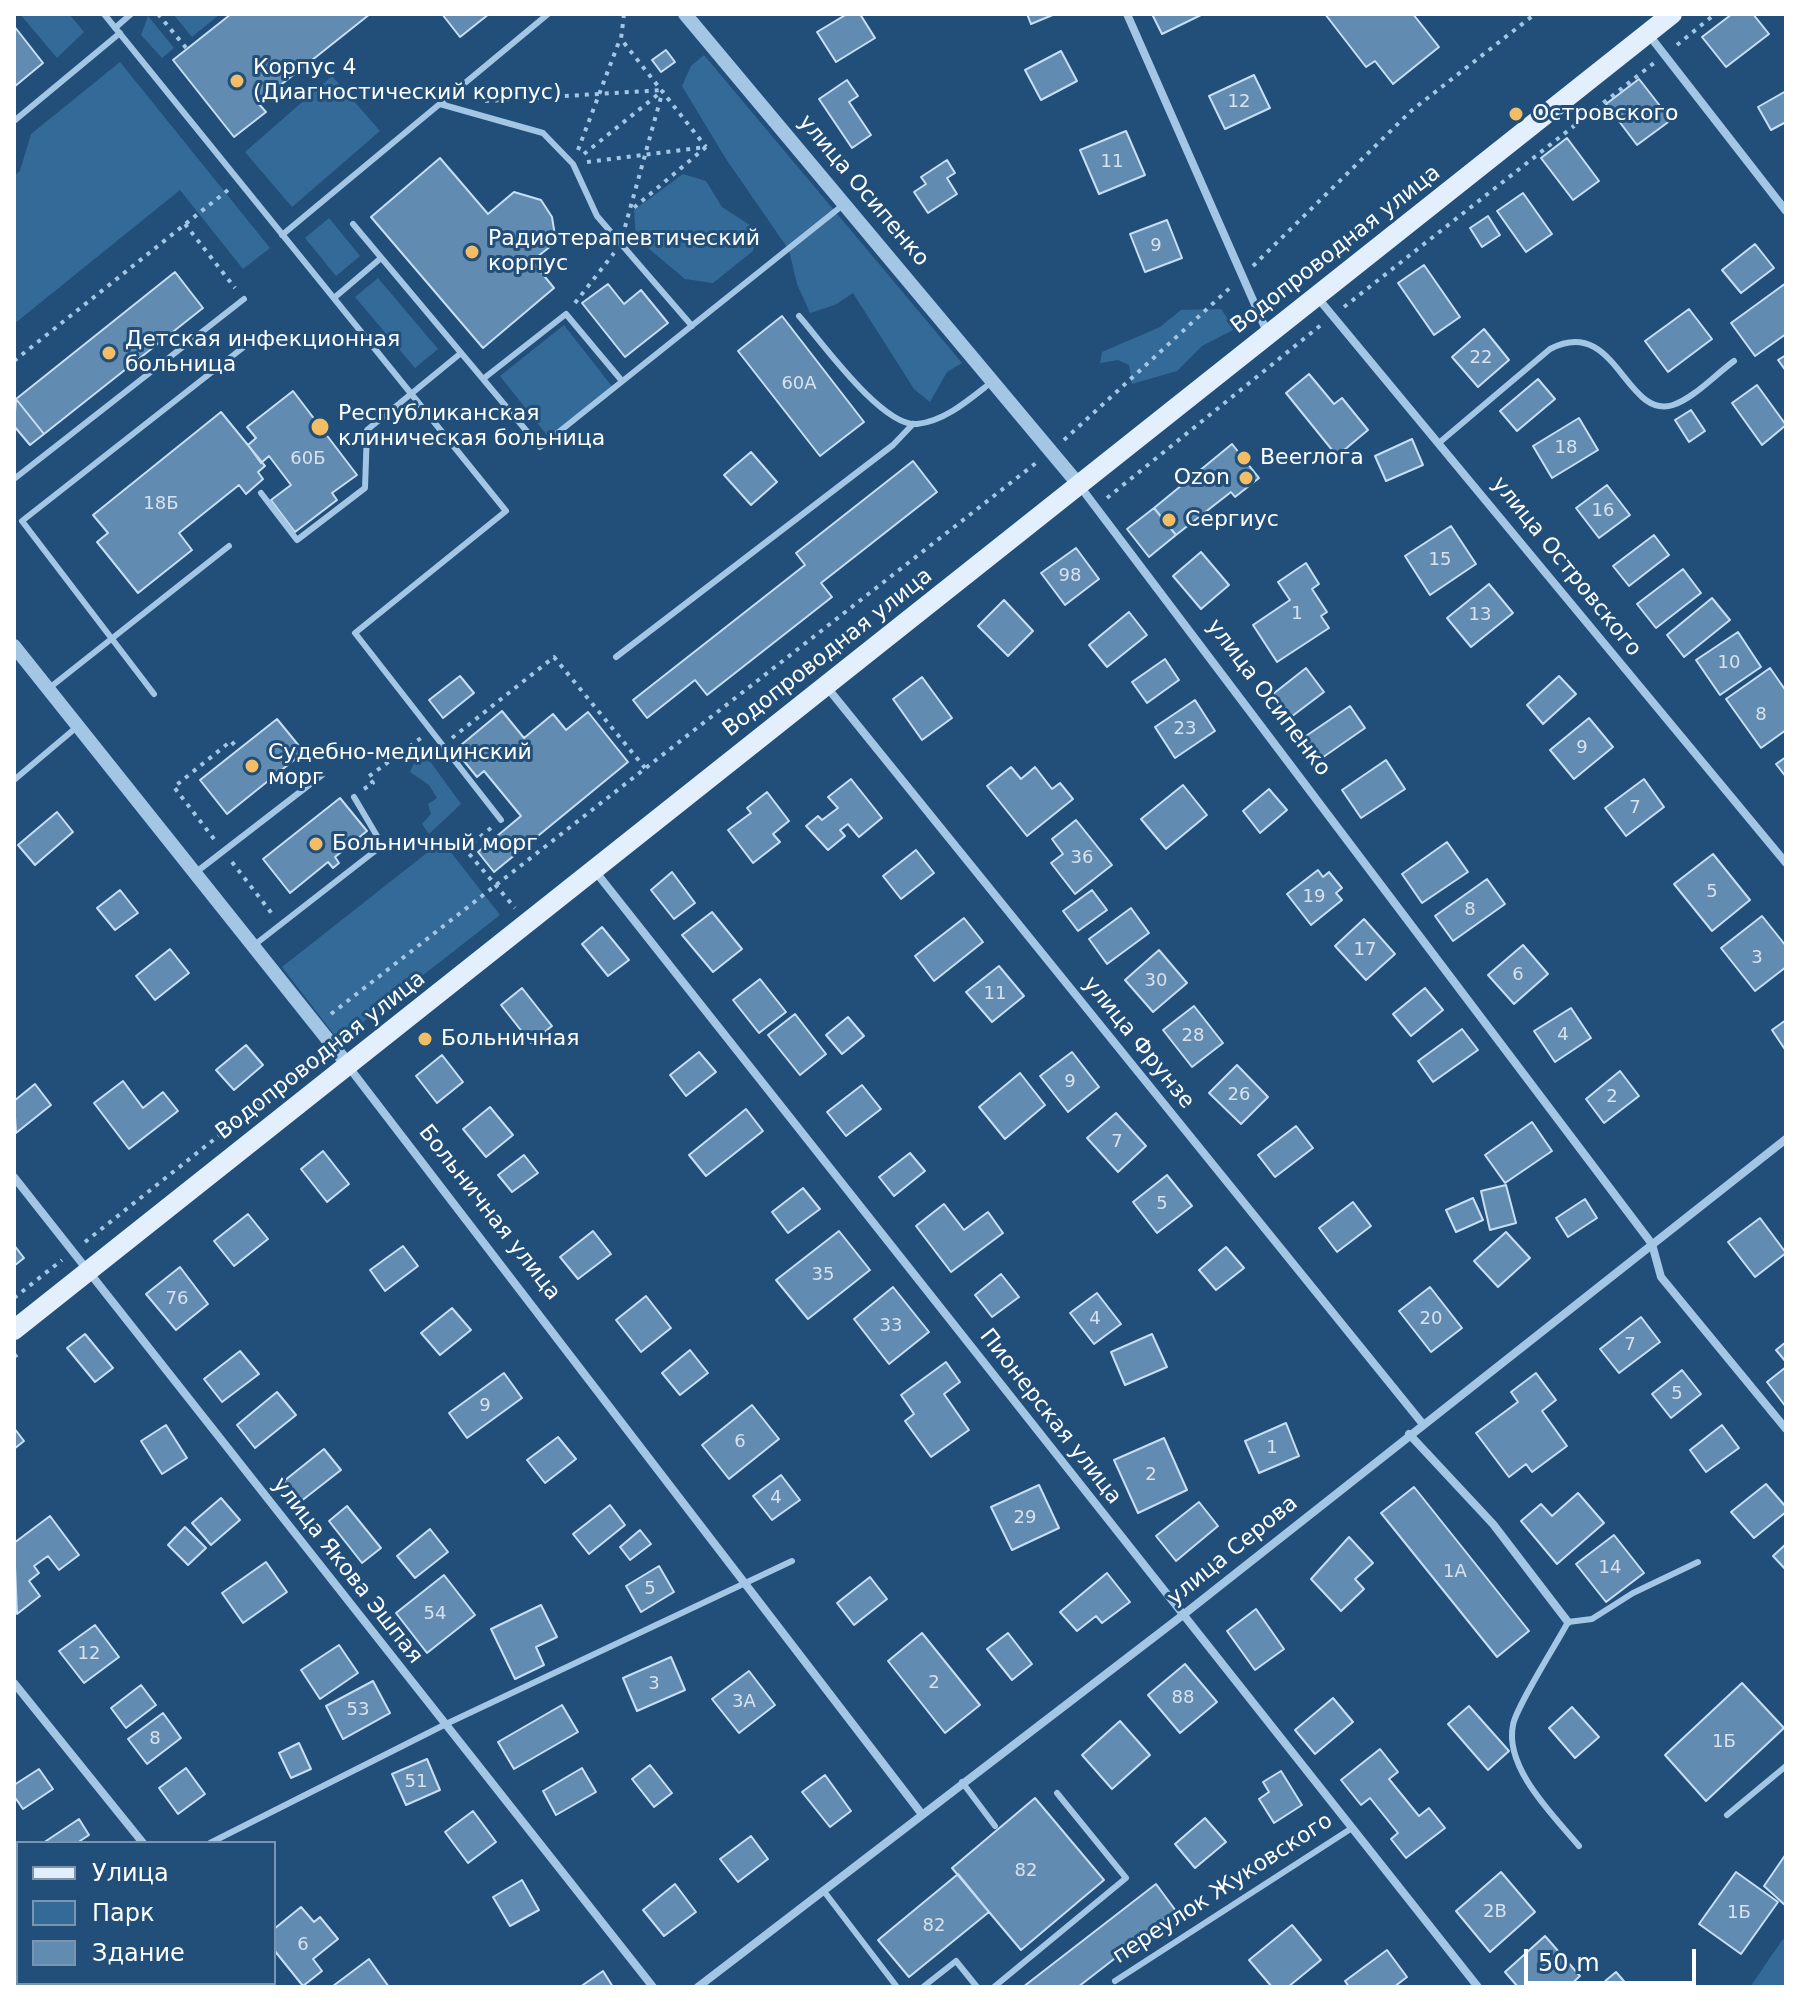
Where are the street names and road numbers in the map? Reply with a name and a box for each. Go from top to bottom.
street label: улица Осипенко [792,110,934,272]
street label: Водопроводная улица [1226,160,1446,340]
street label: улица Островского [1485,472,1647,662]
street label: Водопроводная улица [718,563,938,743]
street label: улица Осипенко [1200,614,1336,782]
street label: Водопроводная улица [211,966,431,1146]
street label: улица Фрунзе [1077,972,1199,1114]
street label: Больничная улица [412,1120,566,1306]
street label: Пионерская улица [973,1324,1127,1510]
street label: улица Якова Эшпая [266,1473,428,1669]
street label: улица Серова [1163,1491,1303,1611]
street label: переулок Жуковского [1108,1808,1338,1970]

